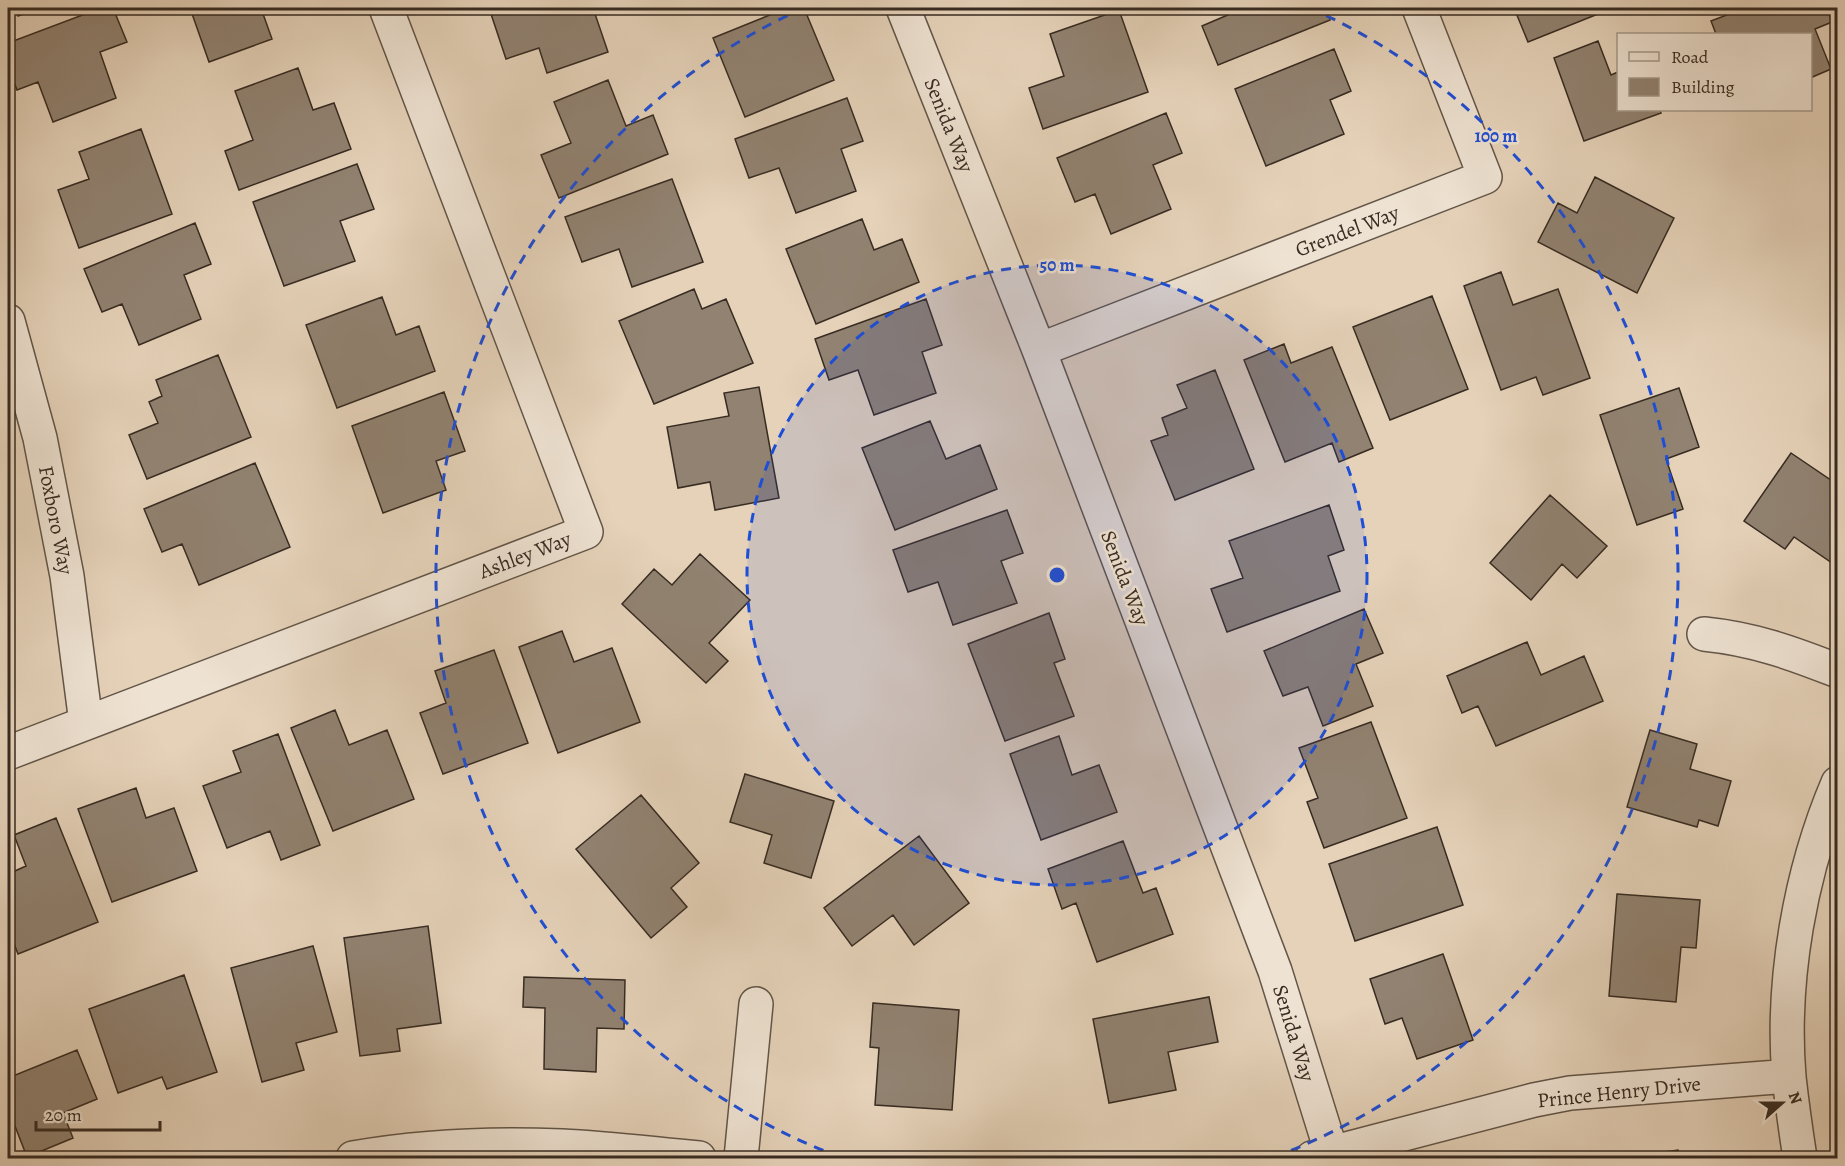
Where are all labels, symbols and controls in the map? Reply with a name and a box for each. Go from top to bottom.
legend [1617,33,1812,111]
text: Road [1671,45,1709,69]
street label: Senida Way [917,74,981,177]
text: Building [1671,75,1735,99]
text: 100 m [1475,124,1517,148]
street label: Grendel Way [1291,198,1403,264]
text: 50 m [1040,253,1074,277]
street label: Foxboro Way [32,463,80,577]
street label: Ashley Way [474,524,576,586]
street label: Senida Way [1094,527,1156,630]
centre of rings [1047,565,1067,585]
street label: Senida Way [1266,981,1322,1085]
street label: Prince Henry Drive [1536,1069,1702,1115]
north arrow [1752,1073,1812,1133]
text: N [1783,1089,1808,1108]
scale bar [36,1094,160,1132]
text: 20 m [45,1103,82,1127]

